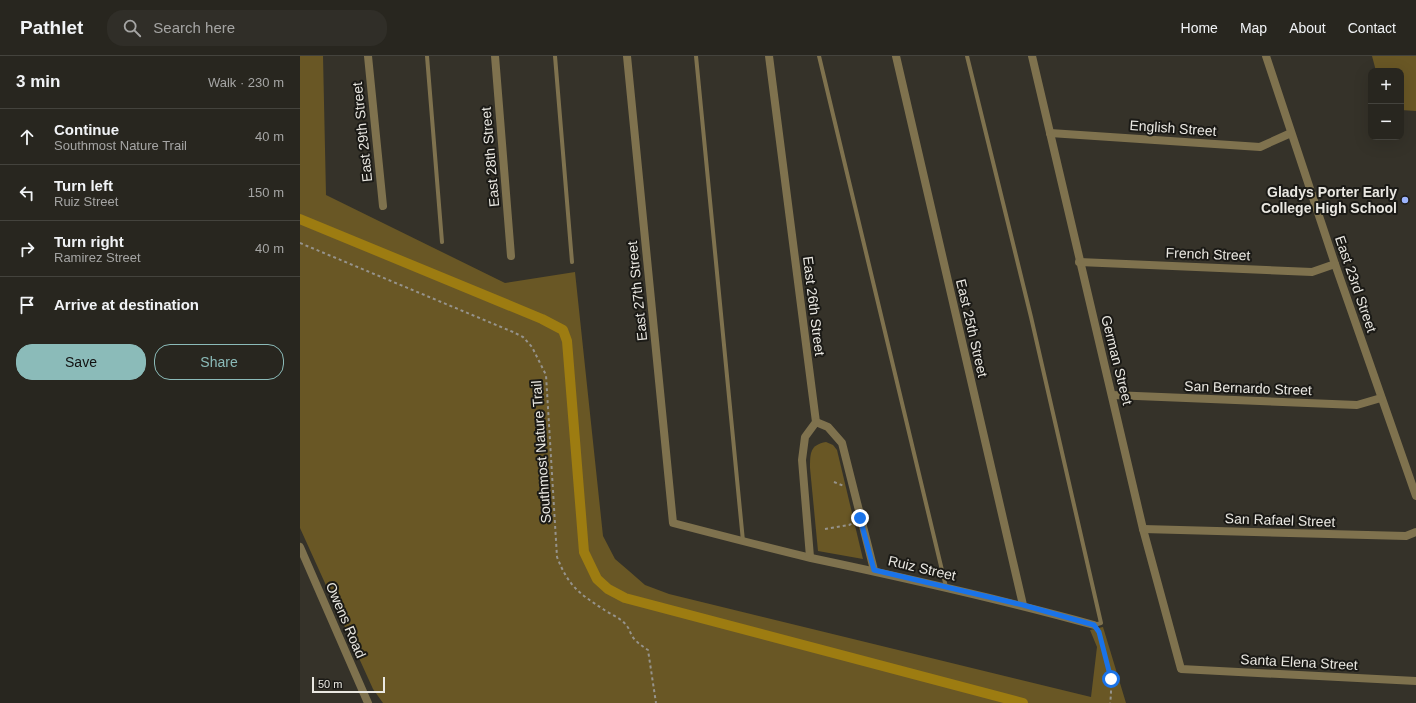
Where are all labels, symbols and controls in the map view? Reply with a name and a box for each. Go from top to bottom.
search box [107,10,387,46]
text: Pathlet [20,17,83,38]
icon: search [121,17,143,39]
text: Search here [153,19,235,36]
text: Home [1181,20,1218,36]
text: Map [1240,20,1267,36]
text: About [1289,20,1326,36]
text: Contact [1348,20,1396,36]
map controls [1368,68,1404,140]
button: + [1368,68,1404,104]
text: 3 min [16,72,60,91]
text: Walk · 230 m [208,75,284,90]
street label: East 29th Street [349,81,375,183]
button: − [1368,104,1404,140]
street label: East 28th Street [478,106,502,208]
street label: English Street [1129,117,1217,139]
text: Continue [54,121,119,138]
icon: ahead [16,126,38,148]
text: 40 m [255,129,284,144]
text: Southmost Nature Trail [54,138,187,153]
text: Turn left [54,177,113,194]
icon: left [16,182,38,204]
place label: Gladys Porter Early College High School [1261,184,1397,216]
text: 150 m [248,185,284,200]
text: Ruiz Street [54,194,118,209]
marker: Gladys Porter Early College High School [1400,195,1410,205]
text: Turn right [54,233,124,250]
street label: East 23rd Street [1332,234,1380,335]
icon: right [16,238,38,260]
street label: East 27th Street [624,240,650,342]
text: 40 m [255,241,284,256]
street label: French Street [1165,245,1251,263]
text: Ramirez Street [54,250,141,265]
street label: East 26th Street [800,255,828,357]
street label: East 25th Street [953,277,991,379]
icon: arrive [16,294,38,316]
text: Arrive at destination [54,296,199,313]
street label: German Street [1098,314,1136,407]
button: Save [16,344,146,380]
button: Share [154,344,284,380]
street label: San Bernardo Street [1184,378,1312,398]
street label: Southmost Nature Trail [528,380,554,524]
route end [851,509,869,527]
street label: San Rafael Street [1224,510,1336,530]
street label: Ruiz Street [886,552,958,584]
street label: Owens Road [323,580,369,660]
street label: Santa Elena Street [1240,651,1358,673]
route start [1102,670,1120,688]
scale bar [312,675,385,694]
text: 50 m [318,678,342,690]

